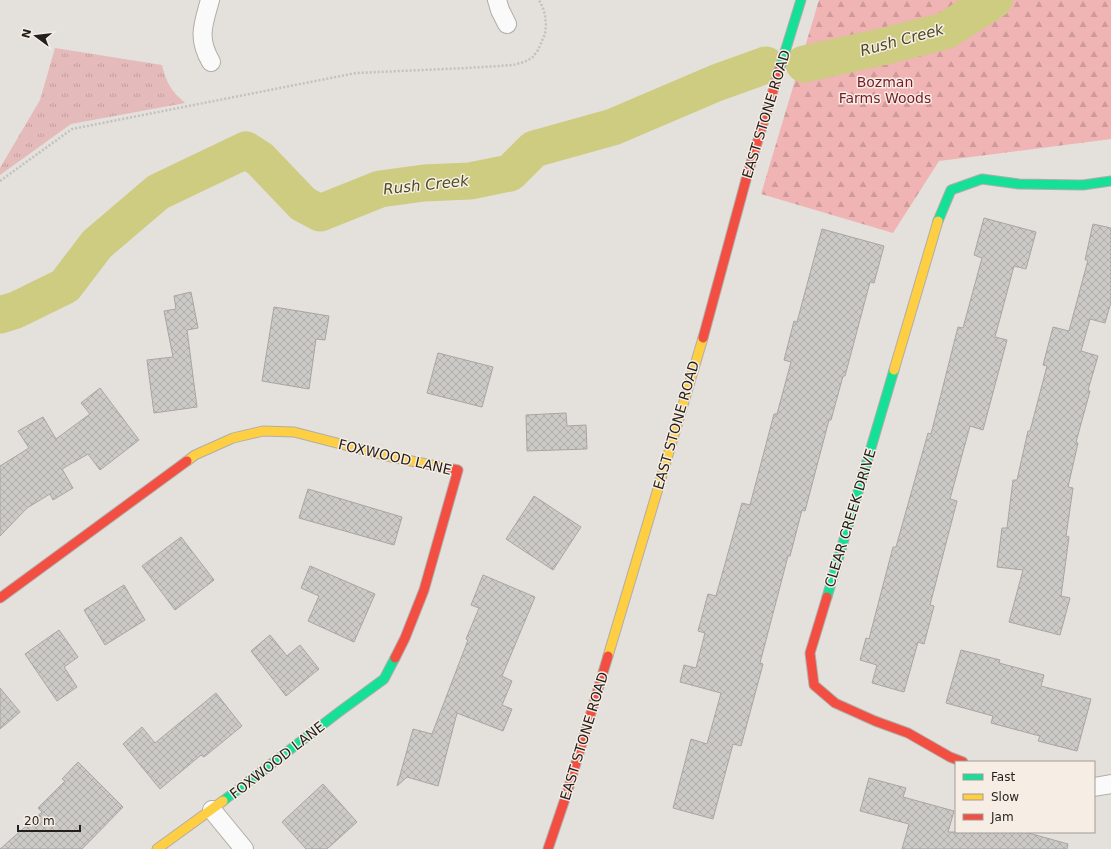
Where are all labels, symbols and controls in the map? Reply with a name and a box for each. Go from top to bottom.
north arrow [16,16,56,56]
water label: Rush Creek [858,20,947,60]
text: N [19,27,34,40]
street label: EAST STONE ROAD [739,48,793,180]
park label: Bozman Farms Woods [839,74,931,106]
water label: Rush Creek [382,171,471,198]
street label: EAST STONE ROAD [650,359,702,491]
street label: FOXWOOD LANE [337,436,453,478]
street label: CLEAR CREEK DRIVE [821,447,879,589]
street label: EAST STONE ROAD [557,670,611,802]
street label: FOXWOOD LANE [226,718,328,802]
legend [955,761,1095,833]
text: Fast [991,770,1015,784]
text: Slow [991,790,1019,804]
scale bar [18,807,80,833]
text: Jam [990,810,1014,824]
text: 20 m [24,814,55,828]

